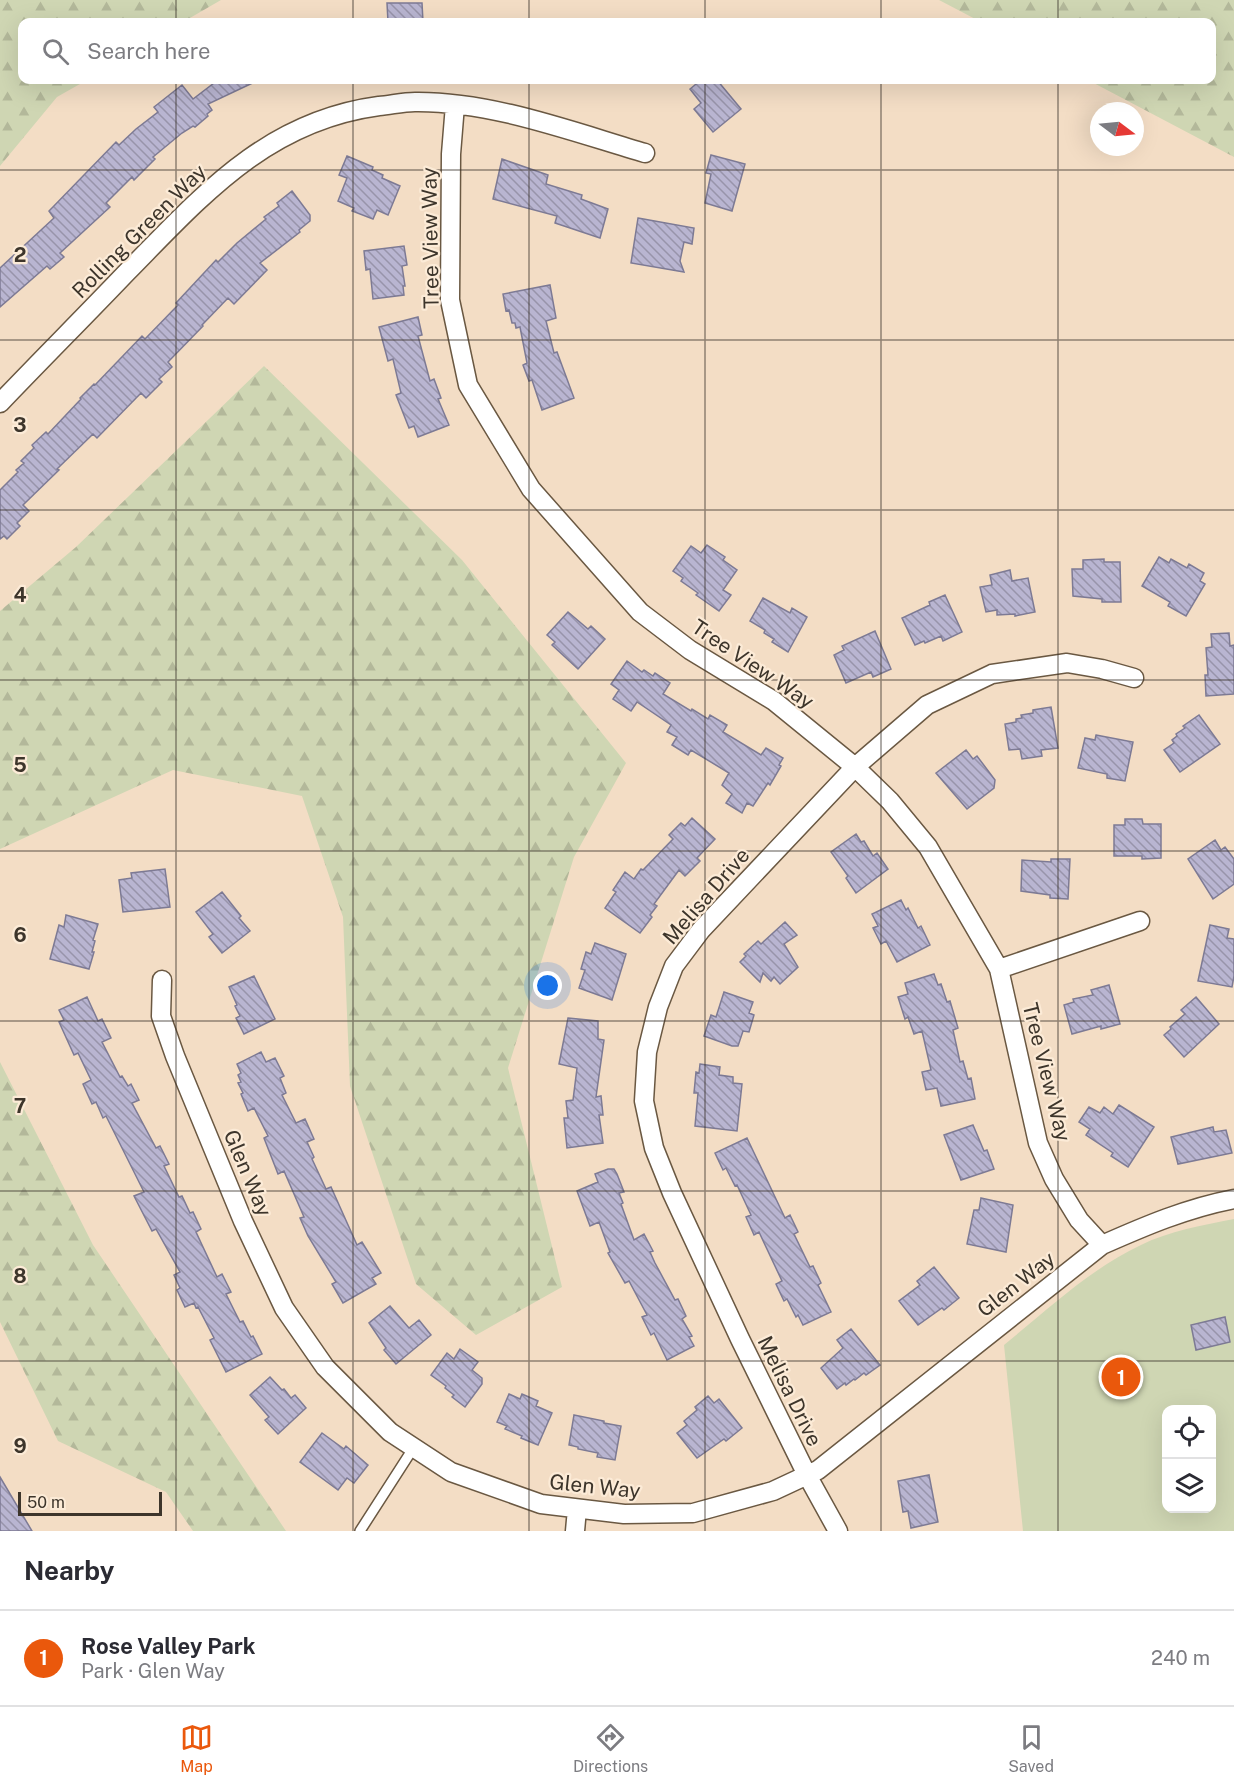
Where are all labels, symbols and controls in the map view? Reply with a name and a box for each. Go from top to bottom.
search box [18,18,1216,84]
icon: search [39,35,72,68]
text: Search here [87,38,211,64]
north arrow [1090,102,1144,156]
street label: Rolling Green Way [67,159,211,303]
street label: Tree View Way [416,167,444,309]
text: 2 [14,243,26,267]
text: 3 [13,413,27,437]
text: 4 [13,583,27,607]
street label: Tree View Way [687,614,819,714]
text: 5 [13,753,27,777]
street label: Melisa Drive [657,843,755,949]
text: 6 [13,923,27,947]
your location [533,971,562,1000]
street label: Tree View Way [1018,1000,1076,1144]
text: 7 [14,1094,26,1118]
street label: Glen Way [219,1126,277,1220]
street label: Glen Way [972,1246,1060,1322]
text: 8 [13,1264,27,1288]
street label: Melisa Drive [753,1332,827,1450]
pin: 1 [1102,1354,1140,1400]
map controls [1162,1405,1216,1513]
button: locate [1162,1405,1216,1459]
text: 9 [13,1434,27,1458]
button: layers [1162,1459,1216,1513]
street label: Glen Way [548,1469,642,1503]
scale bar [18,1489,162,1516]
text: 50 m [27,1493,65,1512]
text: Nearby [24,1555,114,1586]
text: Rose Valley Park [81,1633,256,1659]
text: 1 [39,1646,48,1670]
text: 240 m [1151,1646,1210,1670]
text: Park · Glen Way [81,1659,225,1683]
tab: Map [180,1721,213,1776]
tab: Directions [573,1721,648,1776]
tab: Saved [1008,1721,1054,1776]

